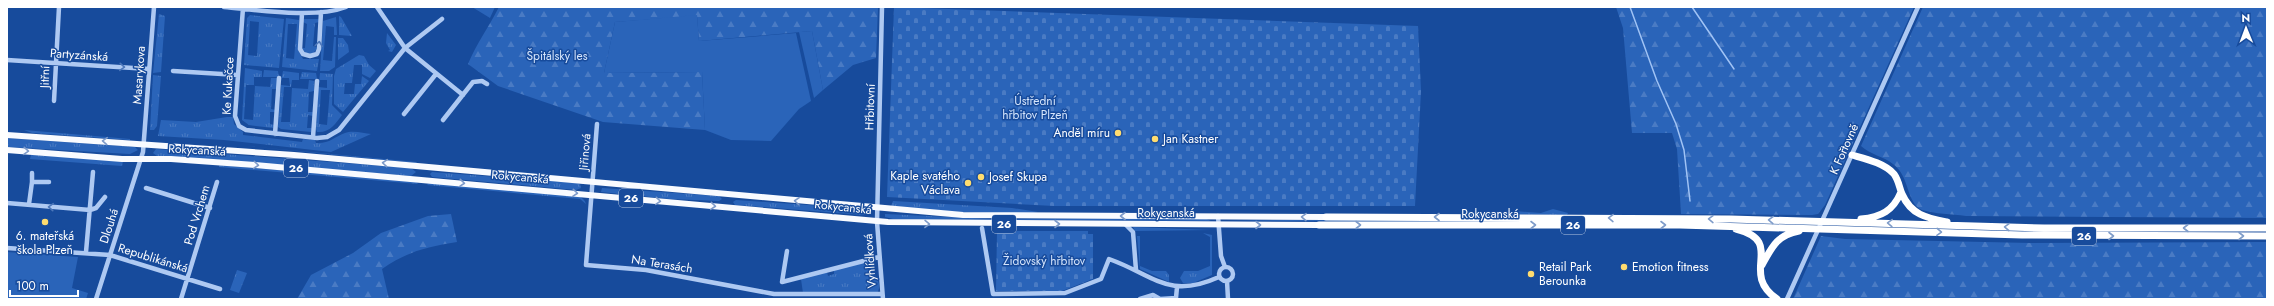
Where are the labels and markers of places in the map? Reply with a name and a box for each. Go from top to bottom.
place label: Anděl míru [1054,124,1110,142]
marker: Anděl míru [1113,128,1123,138]
place label: Jan Kastner [1161,130,1219,148]
marker: Jan Kastner [1150,134,1160,144]
place label: Kaple svatého Václava [890,167,960,199]
place label: Josef Skupa [987,168,1047,186]
marker: Josef Skupa [976,172,986,182]
marker: Kaple svatého Václava [963,178,973,188]
marker: 6. mateřská škola Plzeň [40,217,50,227]
place label: 6. mateřská škola Plzeň [16,227,74,259]
place label: Retail Park Berounka [1539,258,1592,290]
place label: Emotion fitness [1632,258,1709,276]
marker: Emotion fitness [1619,262,1629,272]
marker: Retail Park Berounka [1526,269,1536,279]

